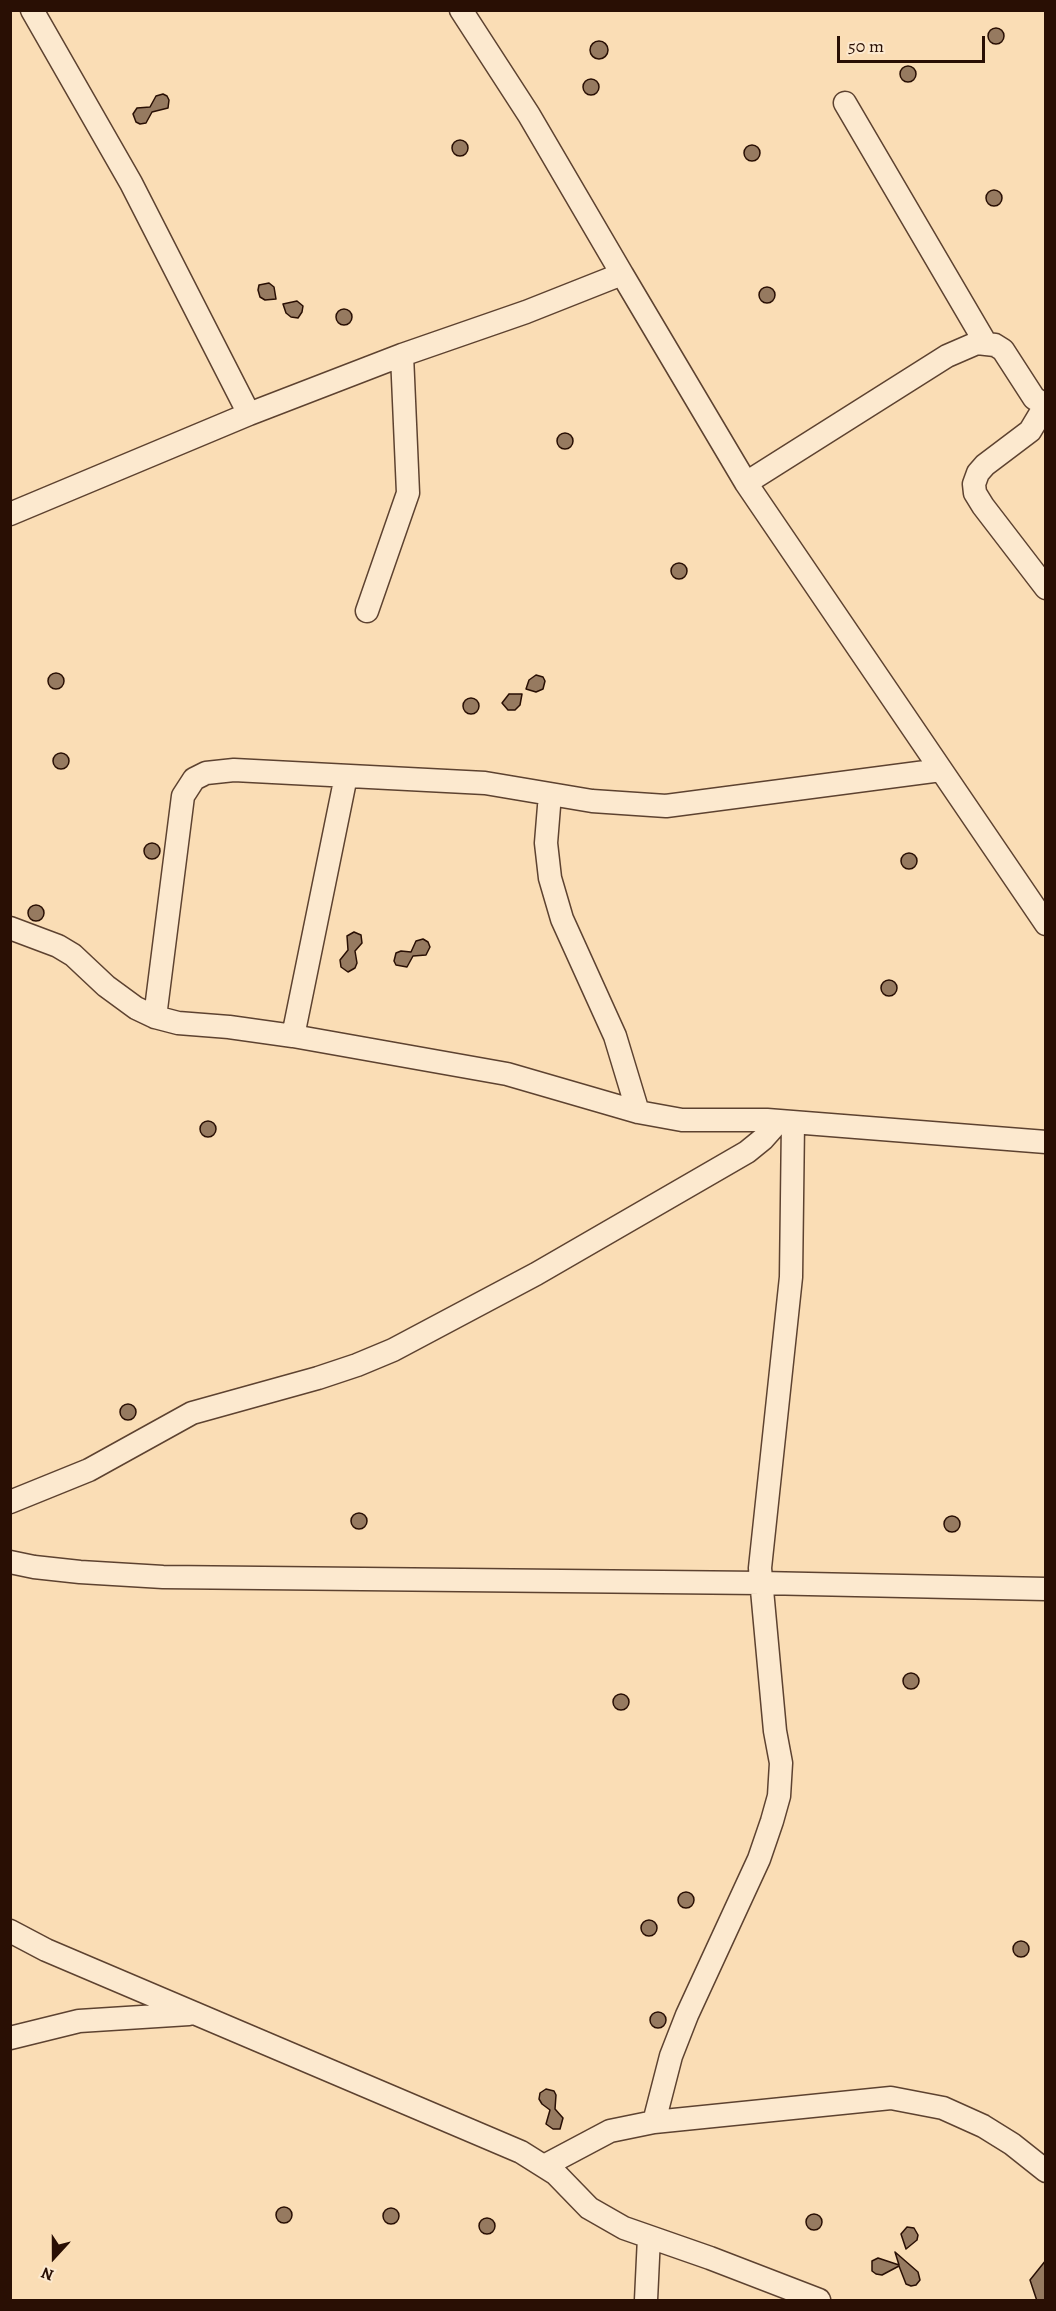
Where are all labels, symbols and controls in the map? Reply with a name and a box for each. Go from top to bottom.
scale bar [840,24,988,62]
text: 50 m [848,34,884,58]
north arrow [24,2227,84,2287]
text: N [38,2261,57,2286]

